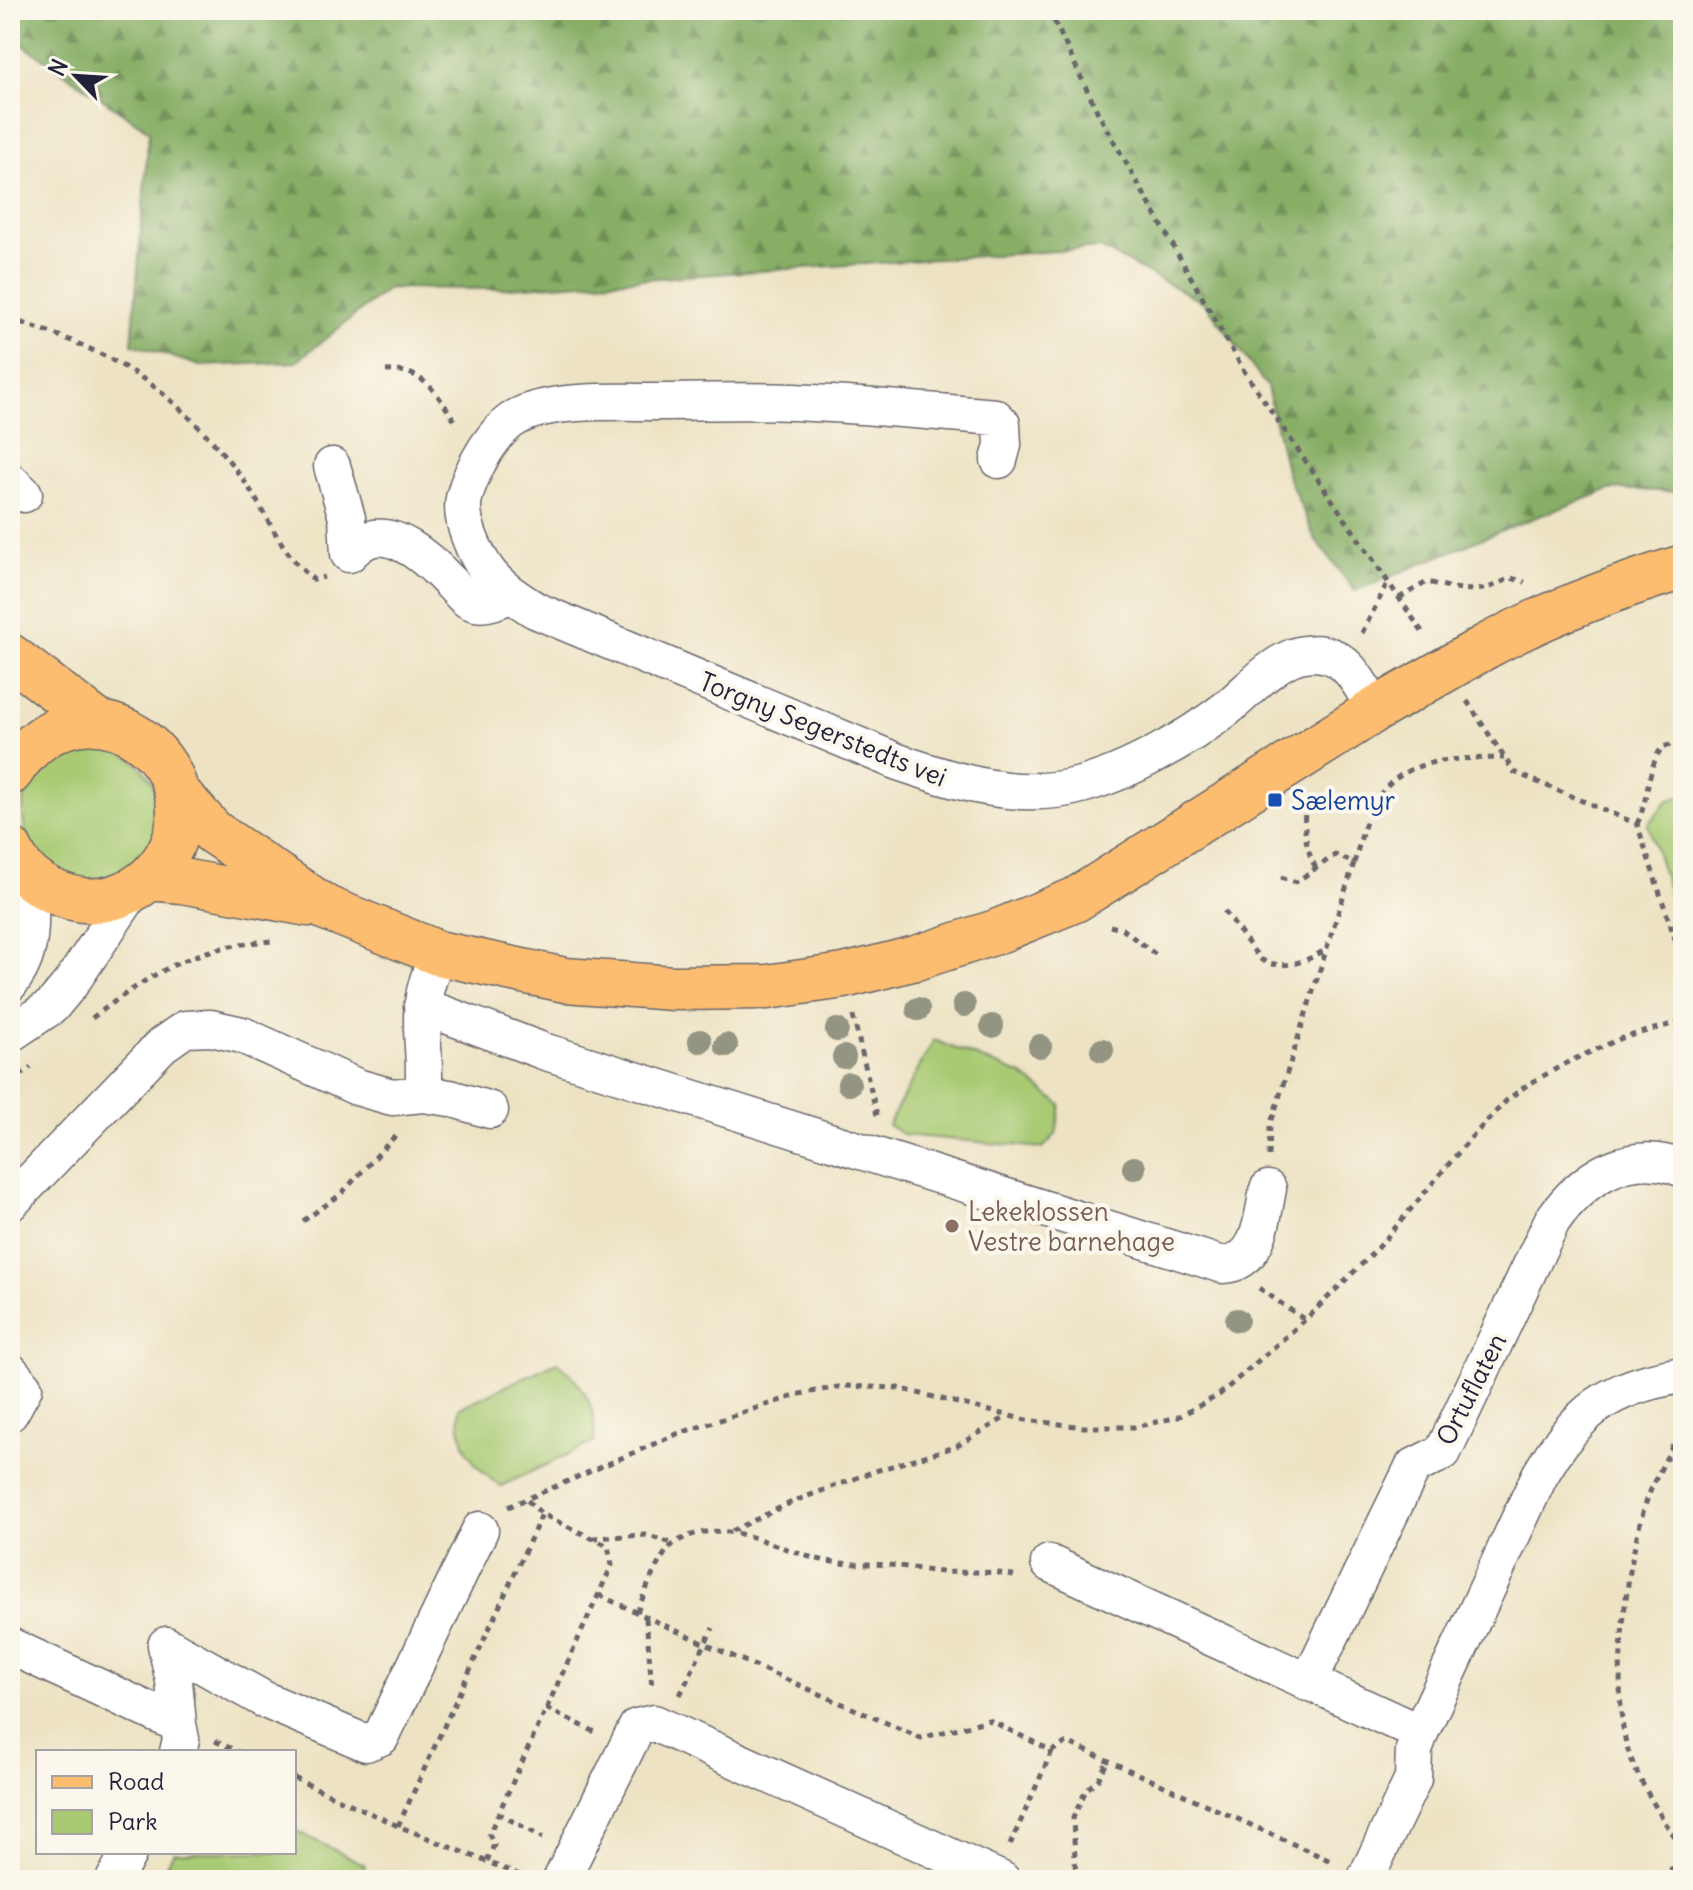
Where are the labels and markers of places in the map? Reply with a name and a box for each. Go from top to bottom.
place label: Sælemyr [1291,784,1395,817]
marker: Sælemyr [1266,791,1284,809]
place label: Lekeklossen Vestre barnehage [968,1195,1175,1258]
marker: Lekeklossen Vestre barnehage [943,1217,961,1235]

